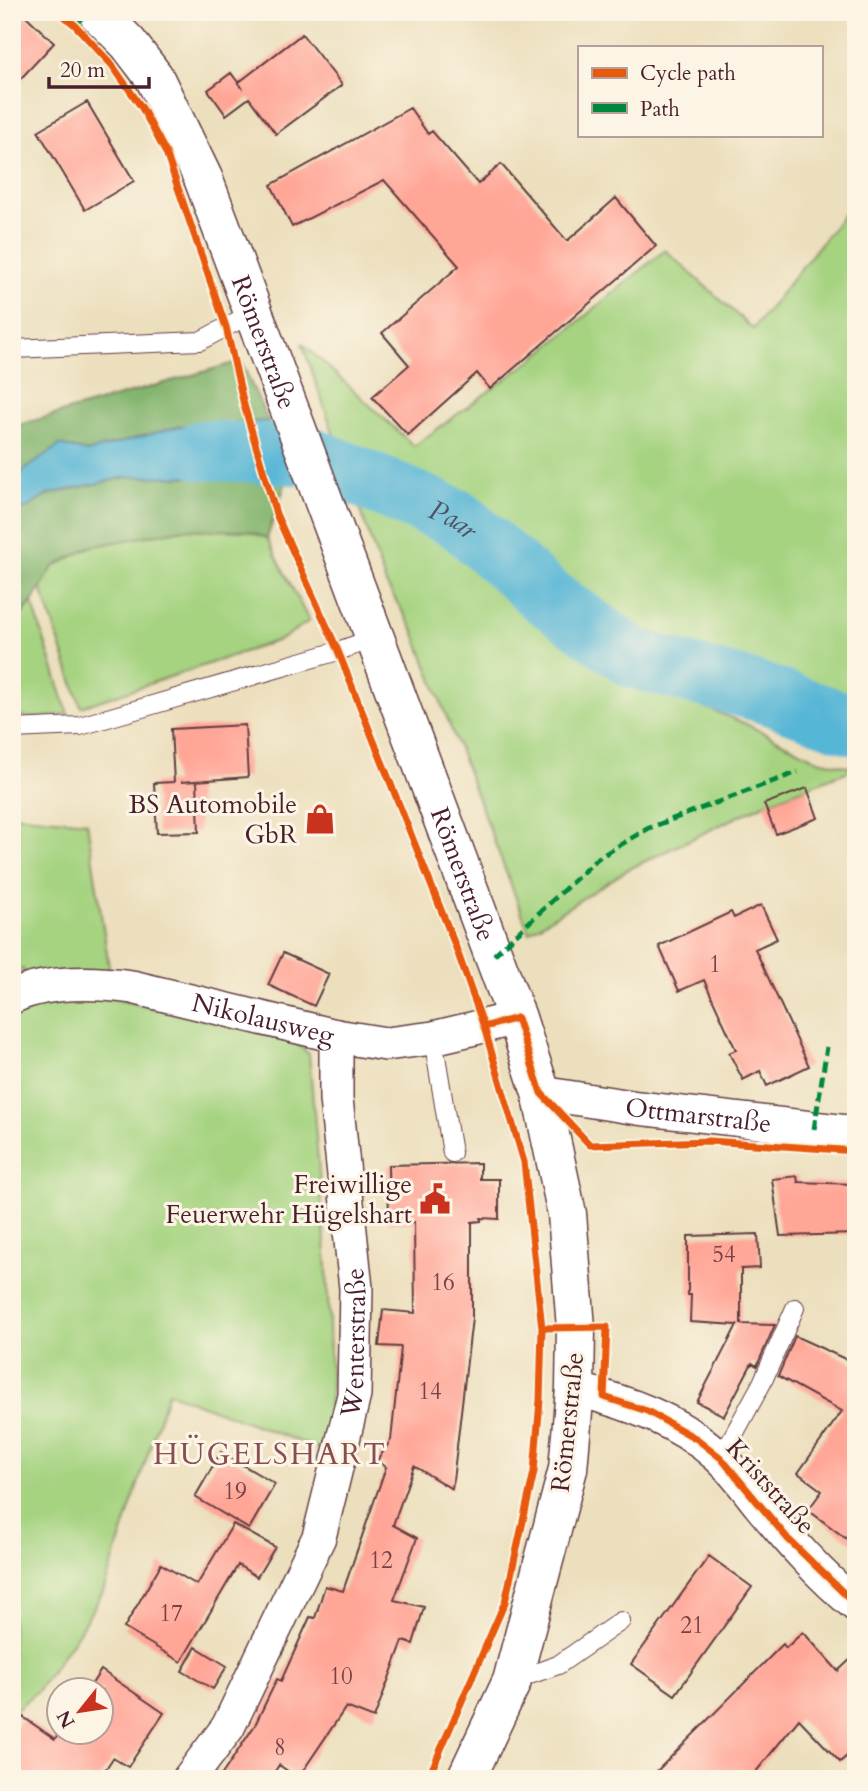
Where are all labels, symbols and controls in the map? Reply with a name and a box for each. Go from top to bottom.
scale bar [49,46,149,90]
legend [578,46,822,136]
text: 20 m [60,56,105,85]
text: Cycle path [640,59,736,88]
text: Path [640,95,680,124]
street label: Römerstraße [223,270,305,414]
water label: Paar [423,491,487,549]
place label: BS Automobile GbR [129,787,297,852]
shop icon: BS Automobile GbR [303,802,337,836]
street label: Römerstraße [422,802,504,946]
house number: 1 [709,949,721,980]
street label: Nikolausweg [188,985,338,1053]
street label: Ottmarstraße [623,1089,773,1141]
place label: Freiwillige Feuerwehr Hügelshart [166,1167,412,1232]
public building icon: Freiwillige Feuerwehr Hügelshart [418,1182,452,1216]
house number: 54 [712,1239,736,1270]
street label: Wenterstraße [332,1266,375,1422]
house number: 16 [431,1267,455,1298]
street label: Römerstraße [543,1350,592,1494]
house number: 14 [418,1376,442,1407]
street label: Kriststraße [718,1431,823,1542]
district label: HÜGELSHART [153,1434,387,1475]
house number: 19 [223,1476,247,1507]
house number: 12 [369,1545,393,1576]
house number: 17 [159,1598,183,1629]
house number: 21 [680,1610,704,1641]
house number: 10 [329,1661,353,1692]
north arrow [46,1676,116,1746]
text: N [51,1705,82,1733]
house number: 8 [274,1732,286,1763]

